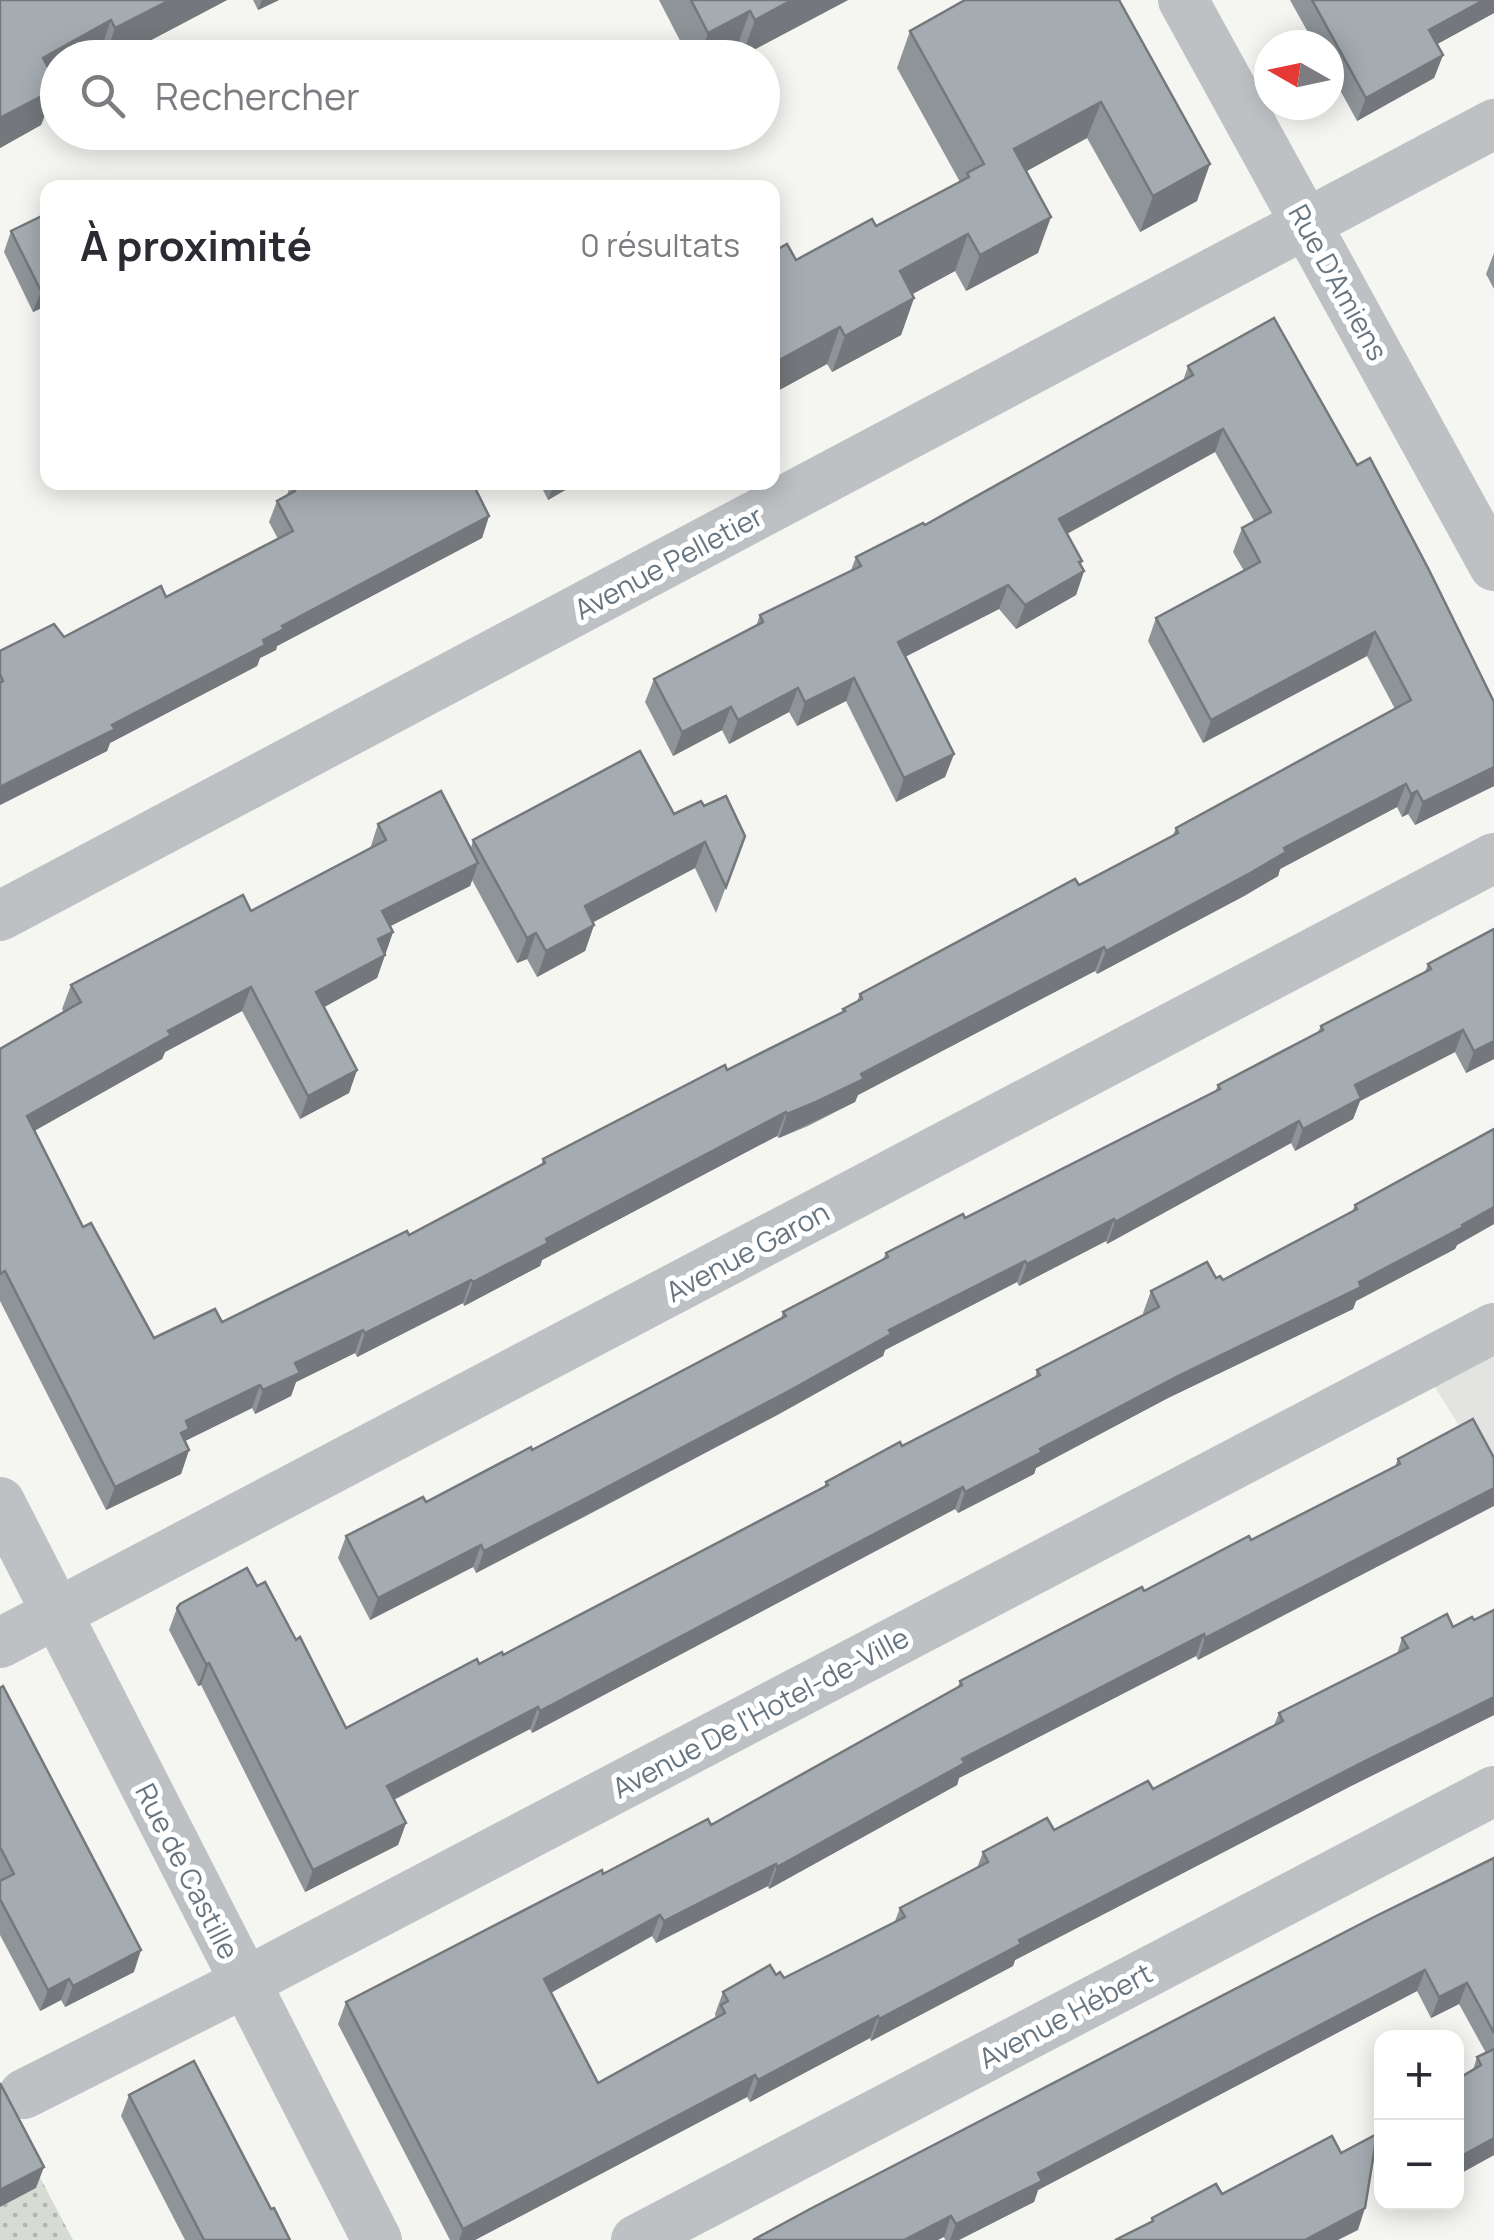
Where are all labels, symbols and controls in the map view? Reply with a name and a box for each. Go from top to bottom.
north arrow [1254,30,1344,120]
search box [40,40,780,150]
icon: search [75,68,130,123]
text: Rechercher [155,69,360,121]
street label: Rue D'Amiens [1280,197,1398,367]
text: À proximité [80,216,312,274]
text: 0 résultats [580,223,740,267]
street label: Avenue Pelletier [567,496,769,628]
street label: Avenue Garon [659,1192,835,1310]
street label: Avenue De l'Hotel-de-Ville [605,1618,915,1806]
street label: Rue de Castille [127,1777,249,1965]
street label: Avenue Hébert [972,1953,1158,2077]
map controls [1374,2030,1464,2210]
button: + [1374,2030,1464,2120]
button: − [1374,2120,1464,2210]

